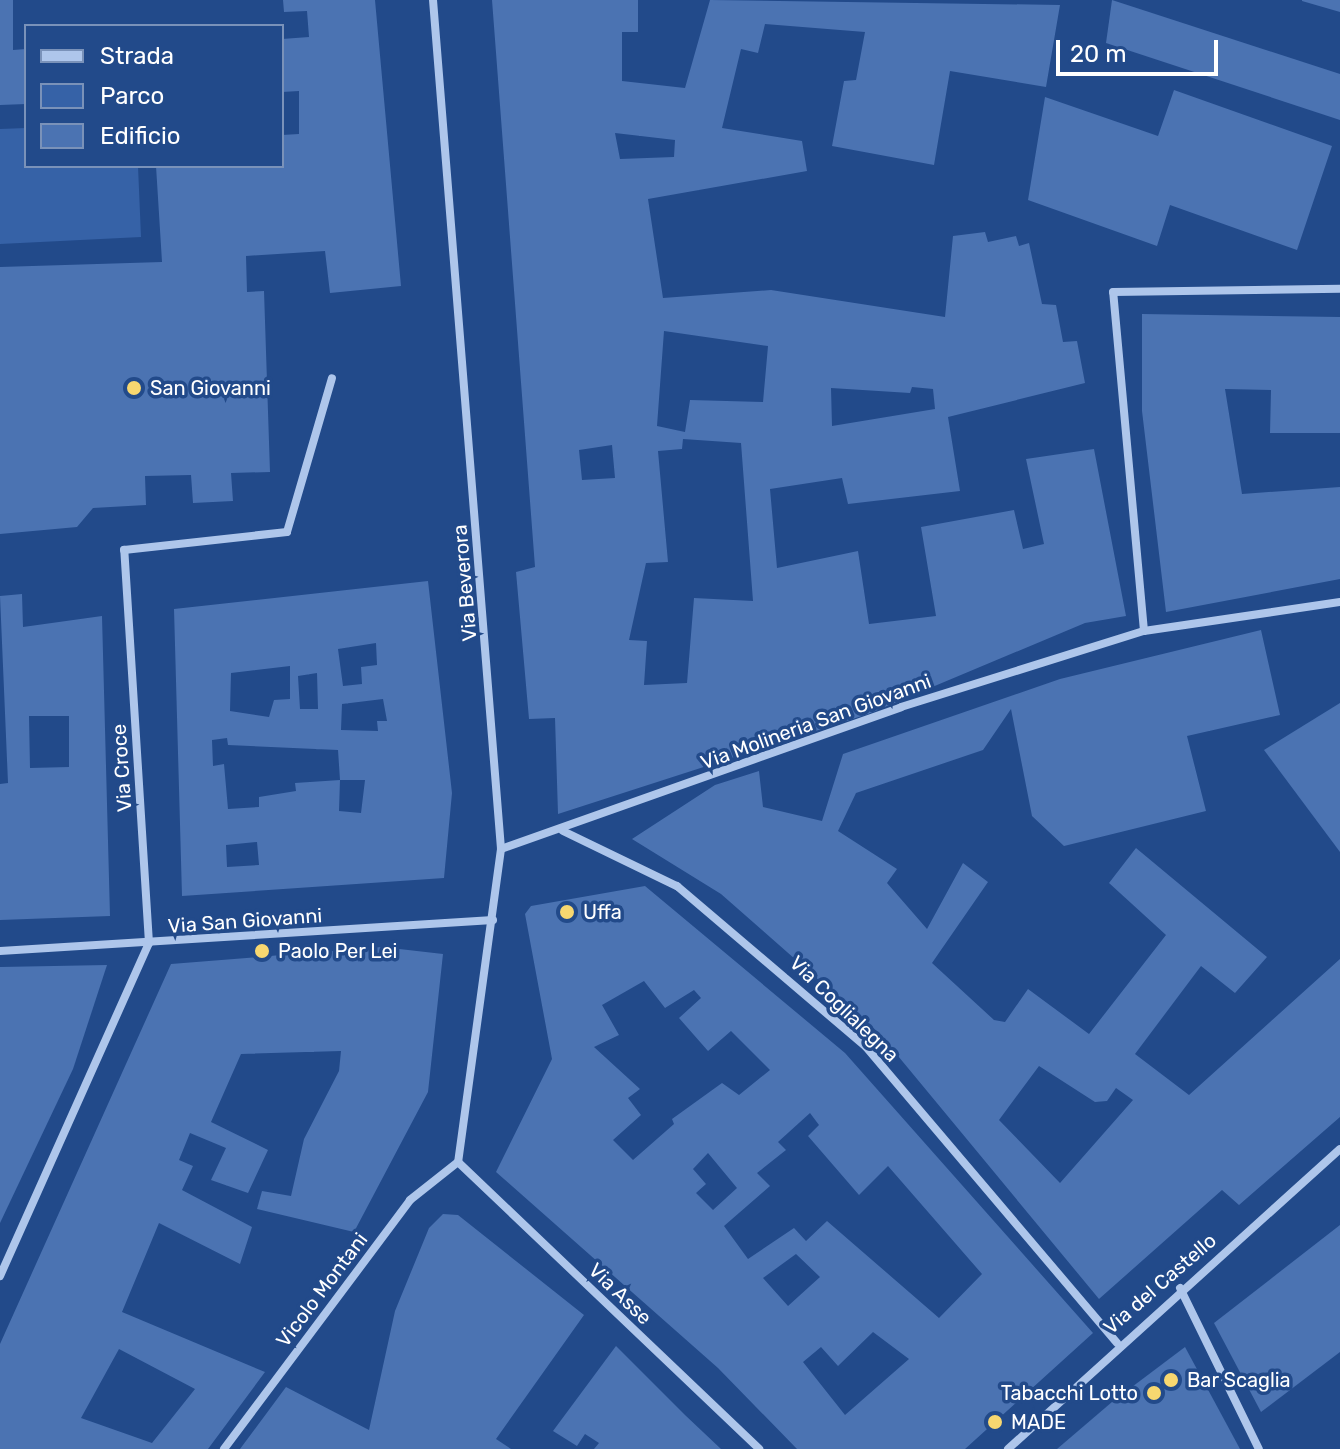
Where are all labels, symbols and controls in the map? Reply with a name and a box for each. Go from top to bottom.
legend [24,24,284,168]
scale bar [1060,24,1222,74]
text: 20 m [1070,40,1127,68]
text: Strada [100,42,174,70]
text: Parco [100,82,164,110]
text: Edificio [100,122,181,150]
place label: San Giovanni [150,376,271,400]
marker: San Giovanni [125,379,143,397]
street label: Via Beverora [448,524,482,642]
street label: Via Molineria San Giovanni [698,669,934,775]
street label: Via Croce [107,723,137,813]
place label: Uffa [583,900,622,924]
marker: Uffa [558,903,576,921]
street label: Via San Giovanni [167,904,323,938]
place label: Paolo Per Lei [278,939,398,963]
marker: Paolo Per Lei [253,942,271,960]
street label: Via Coglialegna [784,951,904,1067]
street label: Vicolo Montani [271,1228,373,1352]
street label: Via del Castello [1099,1229,1221,1339]
street label: Via Asse [583,1258,657,1330]
place label: Bar Scaglia [1187,1368,1291,1392]
marker: Bar Scaglia [1162,1371,1180,1389]
place label: Tabacchi Lotto [1001,1381,1138,1405]
marker: Tabacchi Lotto [1145,1384,1163,1402]
place label: MADE [1011,1410,1066,1434]
marker: MADE [986,1413,1004,1431]

